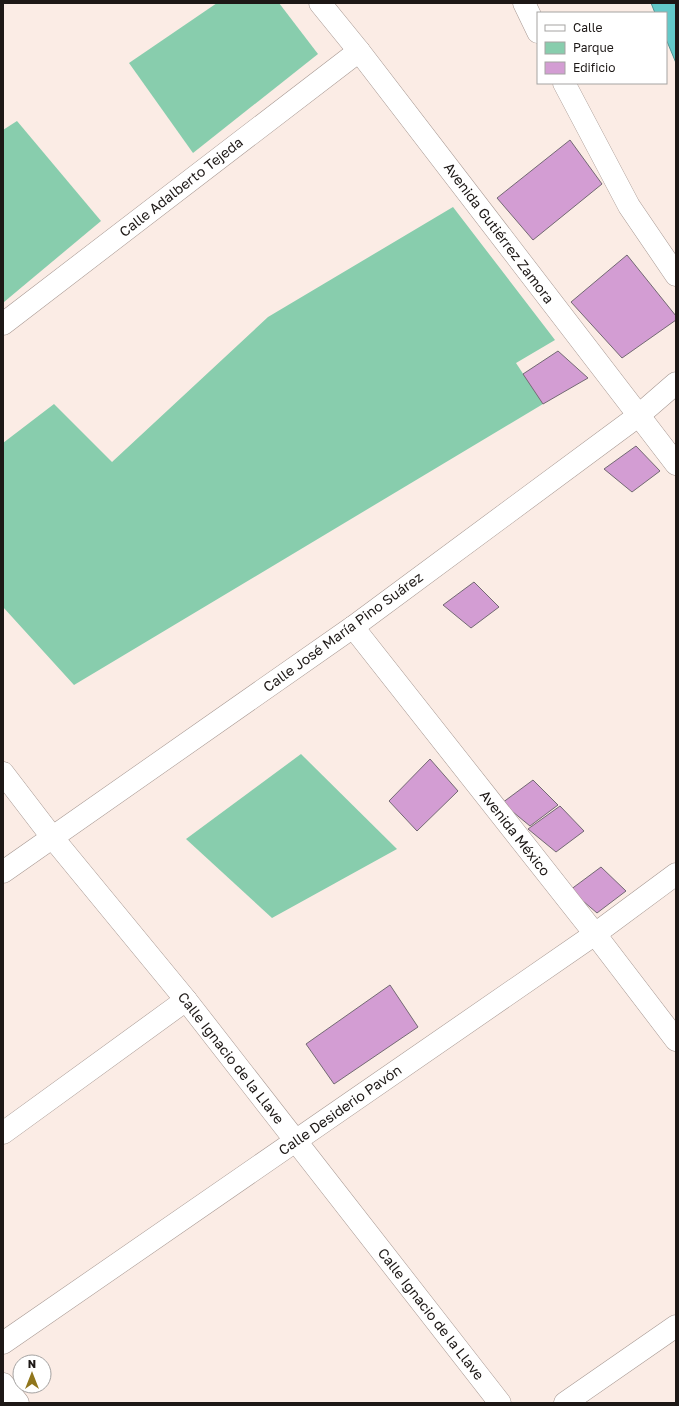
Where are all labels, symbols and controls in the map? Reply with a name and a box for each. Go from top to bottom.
legend [537,12,667,84]
text: Calle [573,20,603,35]
text: Parque [573,40,614,55]
text: Edificio [573,60,615,75]
street label: Calle Adalberto Tejeda [116,133,246,240]
street label: Avenida Gutiérrez Zamora [441,159,558,307]
street label: Calle José María Pino Suárez [260,568,426,695]
street label: Avenida México [477,786,554,879]
street label: Calle Ignacio de la Llave [175,988,288,1127]
street label: Calle Desiderio Pavón [275,1061,404,1158]
street label: Calle Ignacio de la Llave [375,1244,488,1383]
north arrow [12,1354,52,1394]
text: N [28,1357,36,1370]

